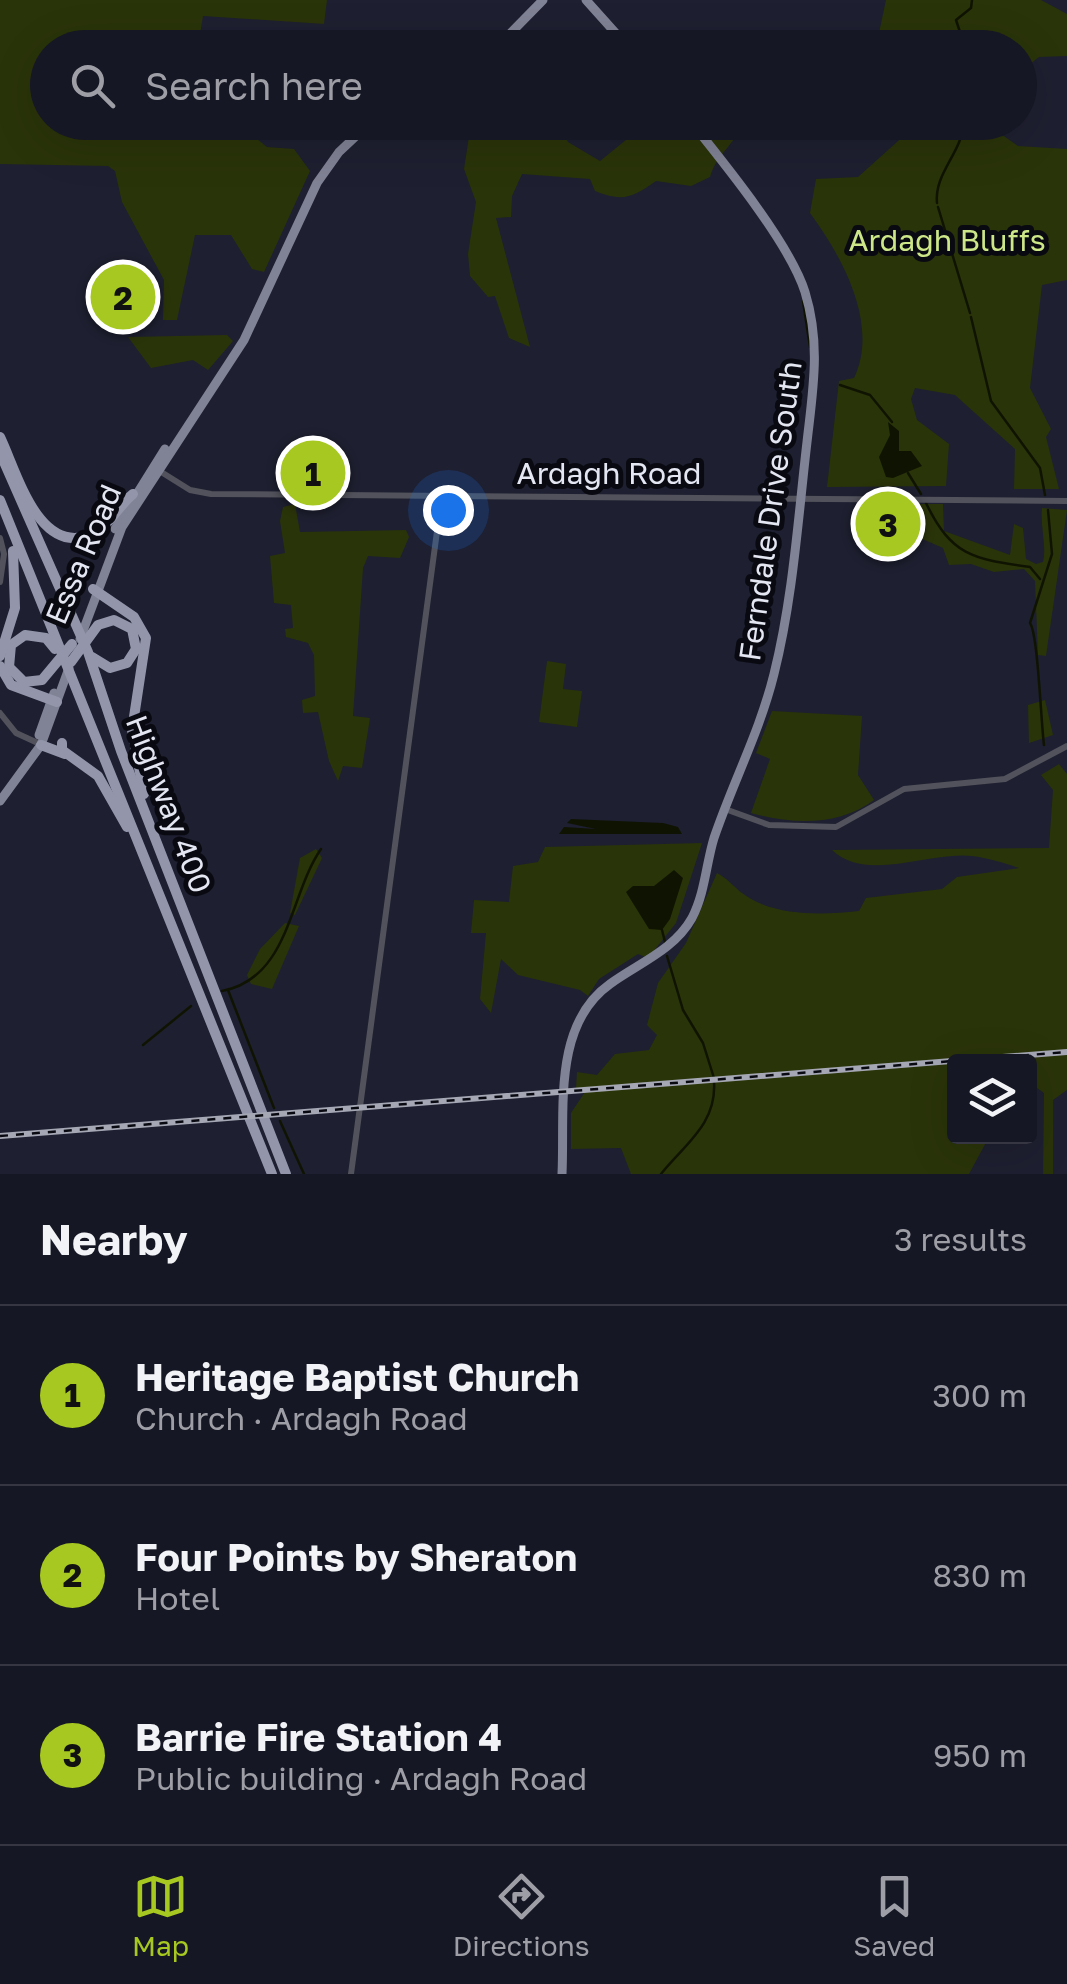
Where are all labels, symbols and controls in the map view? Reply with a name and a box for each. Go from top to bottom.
search box [30,30,1037,140]
icon: search [65,58,120,113]
text: Search here [145,63,363,108]
park label: Ardagh Bluffs [848,222,1046,258]
pin: 2 [90,260,156,334]
street label: Ferndale Drive South [731,359,809,663]
pin: 1 [280,436,346,510]
street label: Ardagh Road [517,455,701,491]
street label: Essa Road [38,479,128,629]
your location [423,485,474,536]
pin: 3 [856,486,920,562]
street label: Highway 400 [119,710,219,898]
map controls [947,1054,1037,1144]
button: layers [947,1054,1037,1144]
text: Nearby [40,1214,188,1264]
text: 3 results [894,1220,1027,1258]
text: Heritage Baptist Church [135,1354,579,1399]
text: 1 [64,1376,81,1414]
text: 300 m [932,1376,1027,1414]
text: Church · Ardagh Road [135,1399,468,1437]
text: Four Points by Sheraton [135,1534,577,1579]
text: 2 [63,1556,82,1594]
text: 830 m [933,1556,1027,1594]
text: Hotel [135,1579,220,1617]
text: Barrie Fire Station 4 [135,1714,502,1759]
text: 3 [63,1736,82,1774]
text: 950 m [933,1736,1027,1774]
text: Public building · Ardagh Road [135,1759,587,1797]
tab: Map [132,1869,189,1962]
tab: Directions [453,1869,590,1962]
tab: Saved [853,1869,935,1962]

